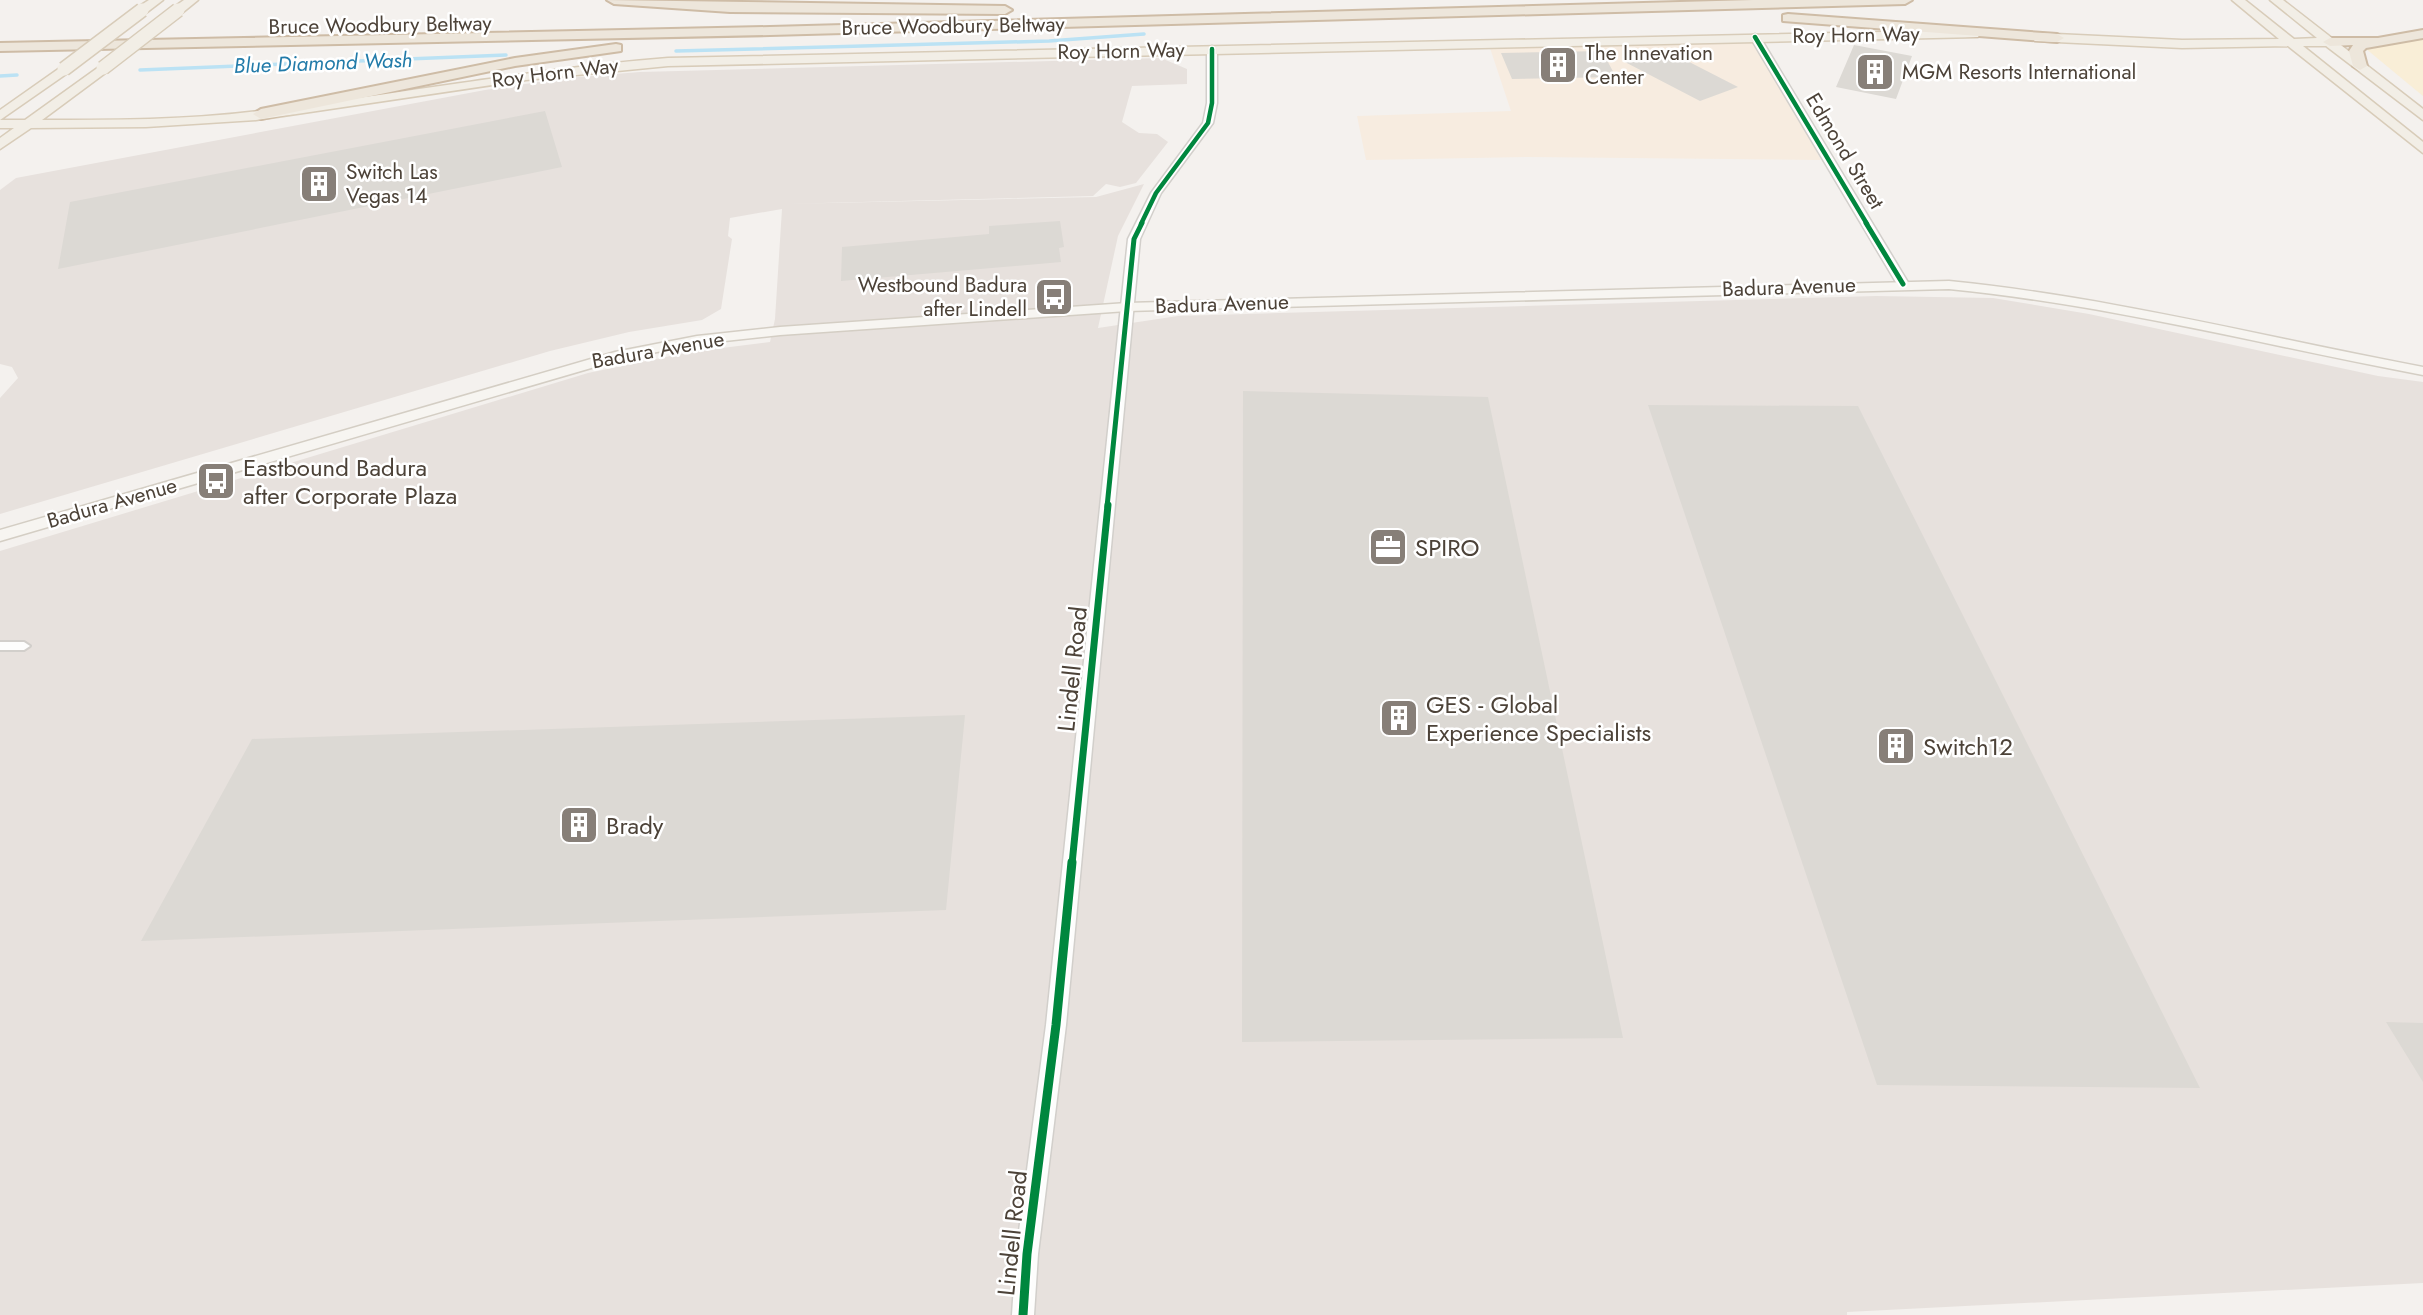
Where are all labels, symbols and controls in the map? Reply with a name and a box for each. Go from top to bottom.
street label: Bruce Woodbury Beltway [268,8,493,42]
street label: Bruce Woodbury Beltway [841,9,1066,43]
street label: Roy Horn Way [1792,19,1921,51]
street label: Roy Horn Way [1057,35,1186,67]
place label: The Innevation Center [1585,38,1713,92]
building icon: The Innevation Center [1537,44,1579,86]
water label: Blue Diamond Wash [233,45,413,81]
street label: Roy Horn Way [490,50,621,96]
building icon: MGM Resorts International [1854,51,1896,93]
place label: MGM Resorts International [1902,57,2136,87]
street label: Edmond Street [1798,87,1892,215]
place label: Switch Las Vegas 14 [346,157,438,211]
building icon: Switch Las Vegas 14 [298,163,340,205]
place label: Westbound Badura after Lindell [858,270,1027,324]
street label: Badura Avenue [1722,270,1857,304]
bus stop icon: Westbound Badura after Lindell [1033,276,1075,318]
street label: Badura Avenue [1155,287,1290,321]
street label: Badura Avenue [589,324,727,376]
place label: Eastbound Badura after Corporate Plaza [243,450,457,513]
bus stop icon: Eastbound Badura after Corporate Plaza [195,460,237,502]
street label: Badura Avenue [44,470,181,536]
office icon: SPIRO [1367,526,1409,568]
place label: SPIRO [1415,530,1480,565]
street label: Lindell Road [1048,605,1096,733]
place label: GES - Global Experience Specialists [1426,687,1651,750]
building icon: GES - Global Experience Specialists [1378,697,1420,739]
building icon: Switch12 [1875,725,1917,767]
place label: Switch12 [1923,729,2013,764]
building icon: Brady [558,804,600,846]
place label: Brady [606,808,664,843]
street label: Lindell Road [988,1169,1036,1297]

